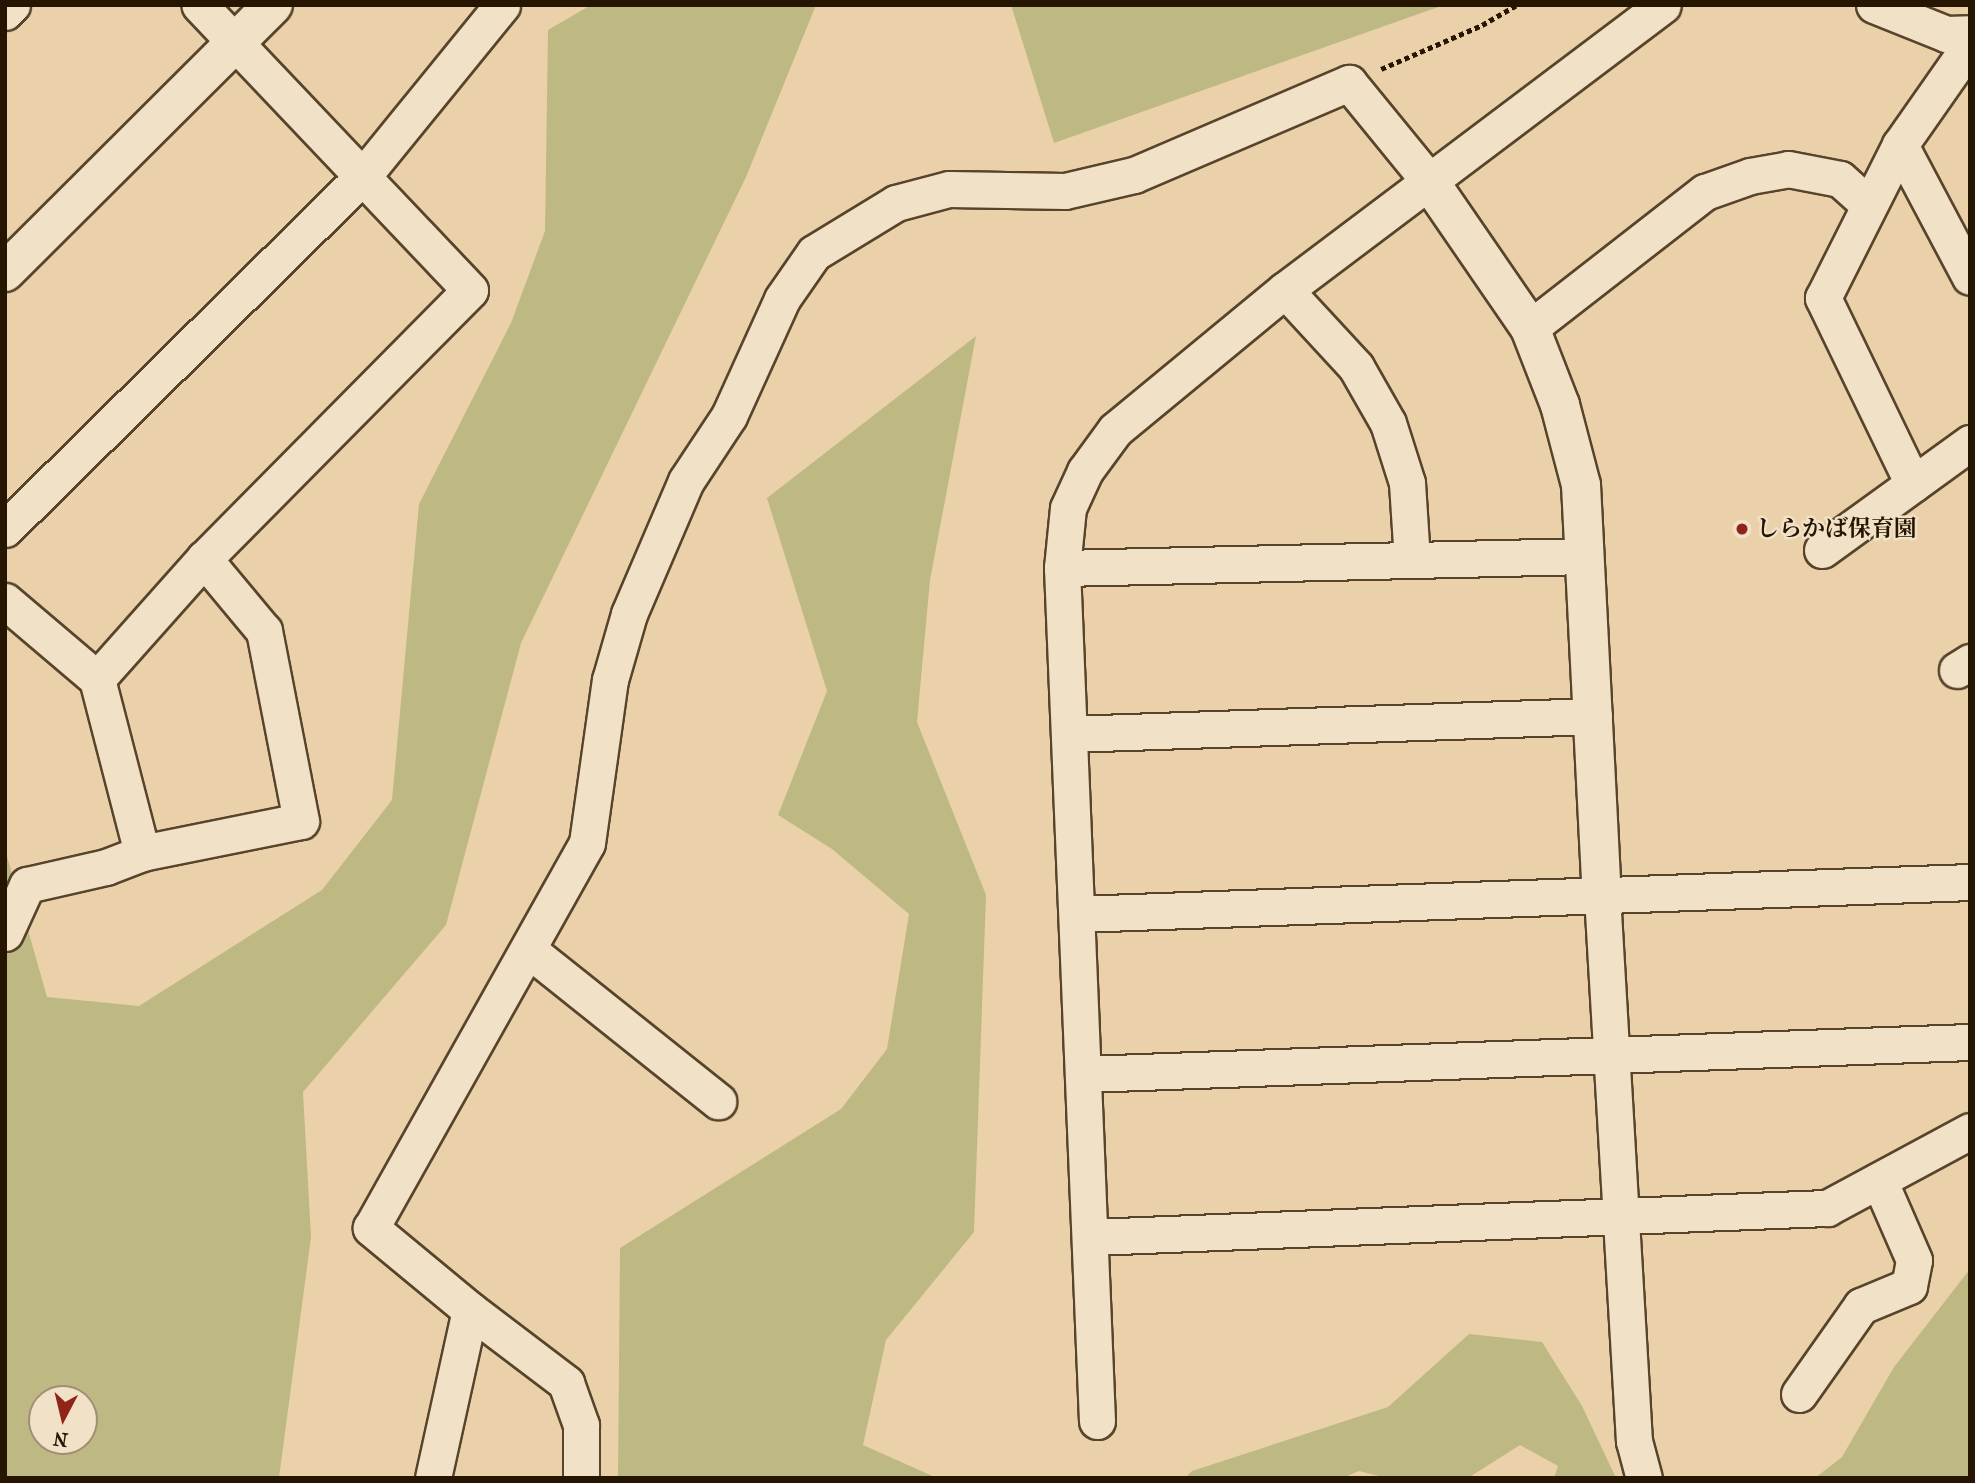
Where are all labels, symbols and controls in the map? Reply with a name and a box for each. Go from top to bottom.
place label: しらかば保育園 [1756,515,1917,543]
marker: しらかば保育園 [1734,521,1750,537]
north arrow [28,1385,98,1455]
text: N [52,1427,69,1451]

